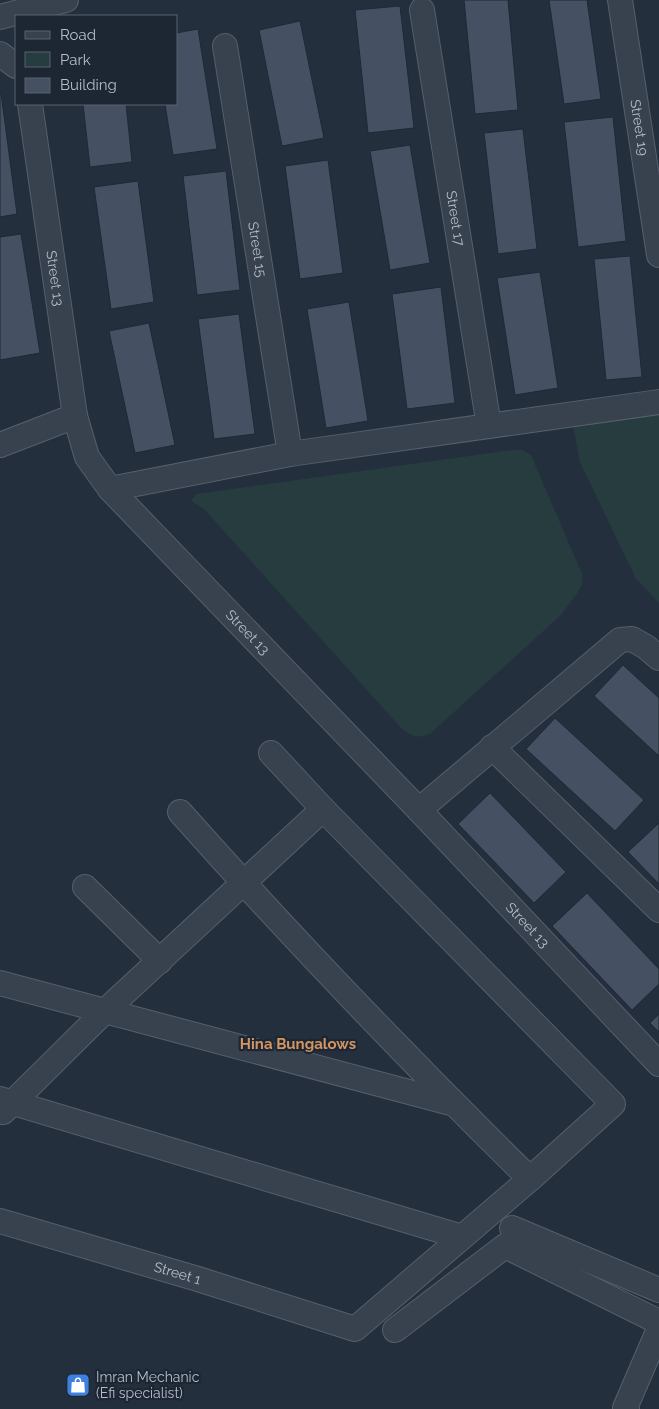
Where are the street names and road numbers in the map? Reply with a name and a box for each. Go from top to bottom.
street label: Street 19 [627,98,652,157]
street label: Street 17 [443,189,468,248]
street label: Street 15 [245,220,270,279]
street label: Street 13 [43,249,67,307]
street label: Street 13 [223,606,273,658]
street label: Street 13 [503,899,553,951]
street label: Street 1 [152,1259,203,1287]

